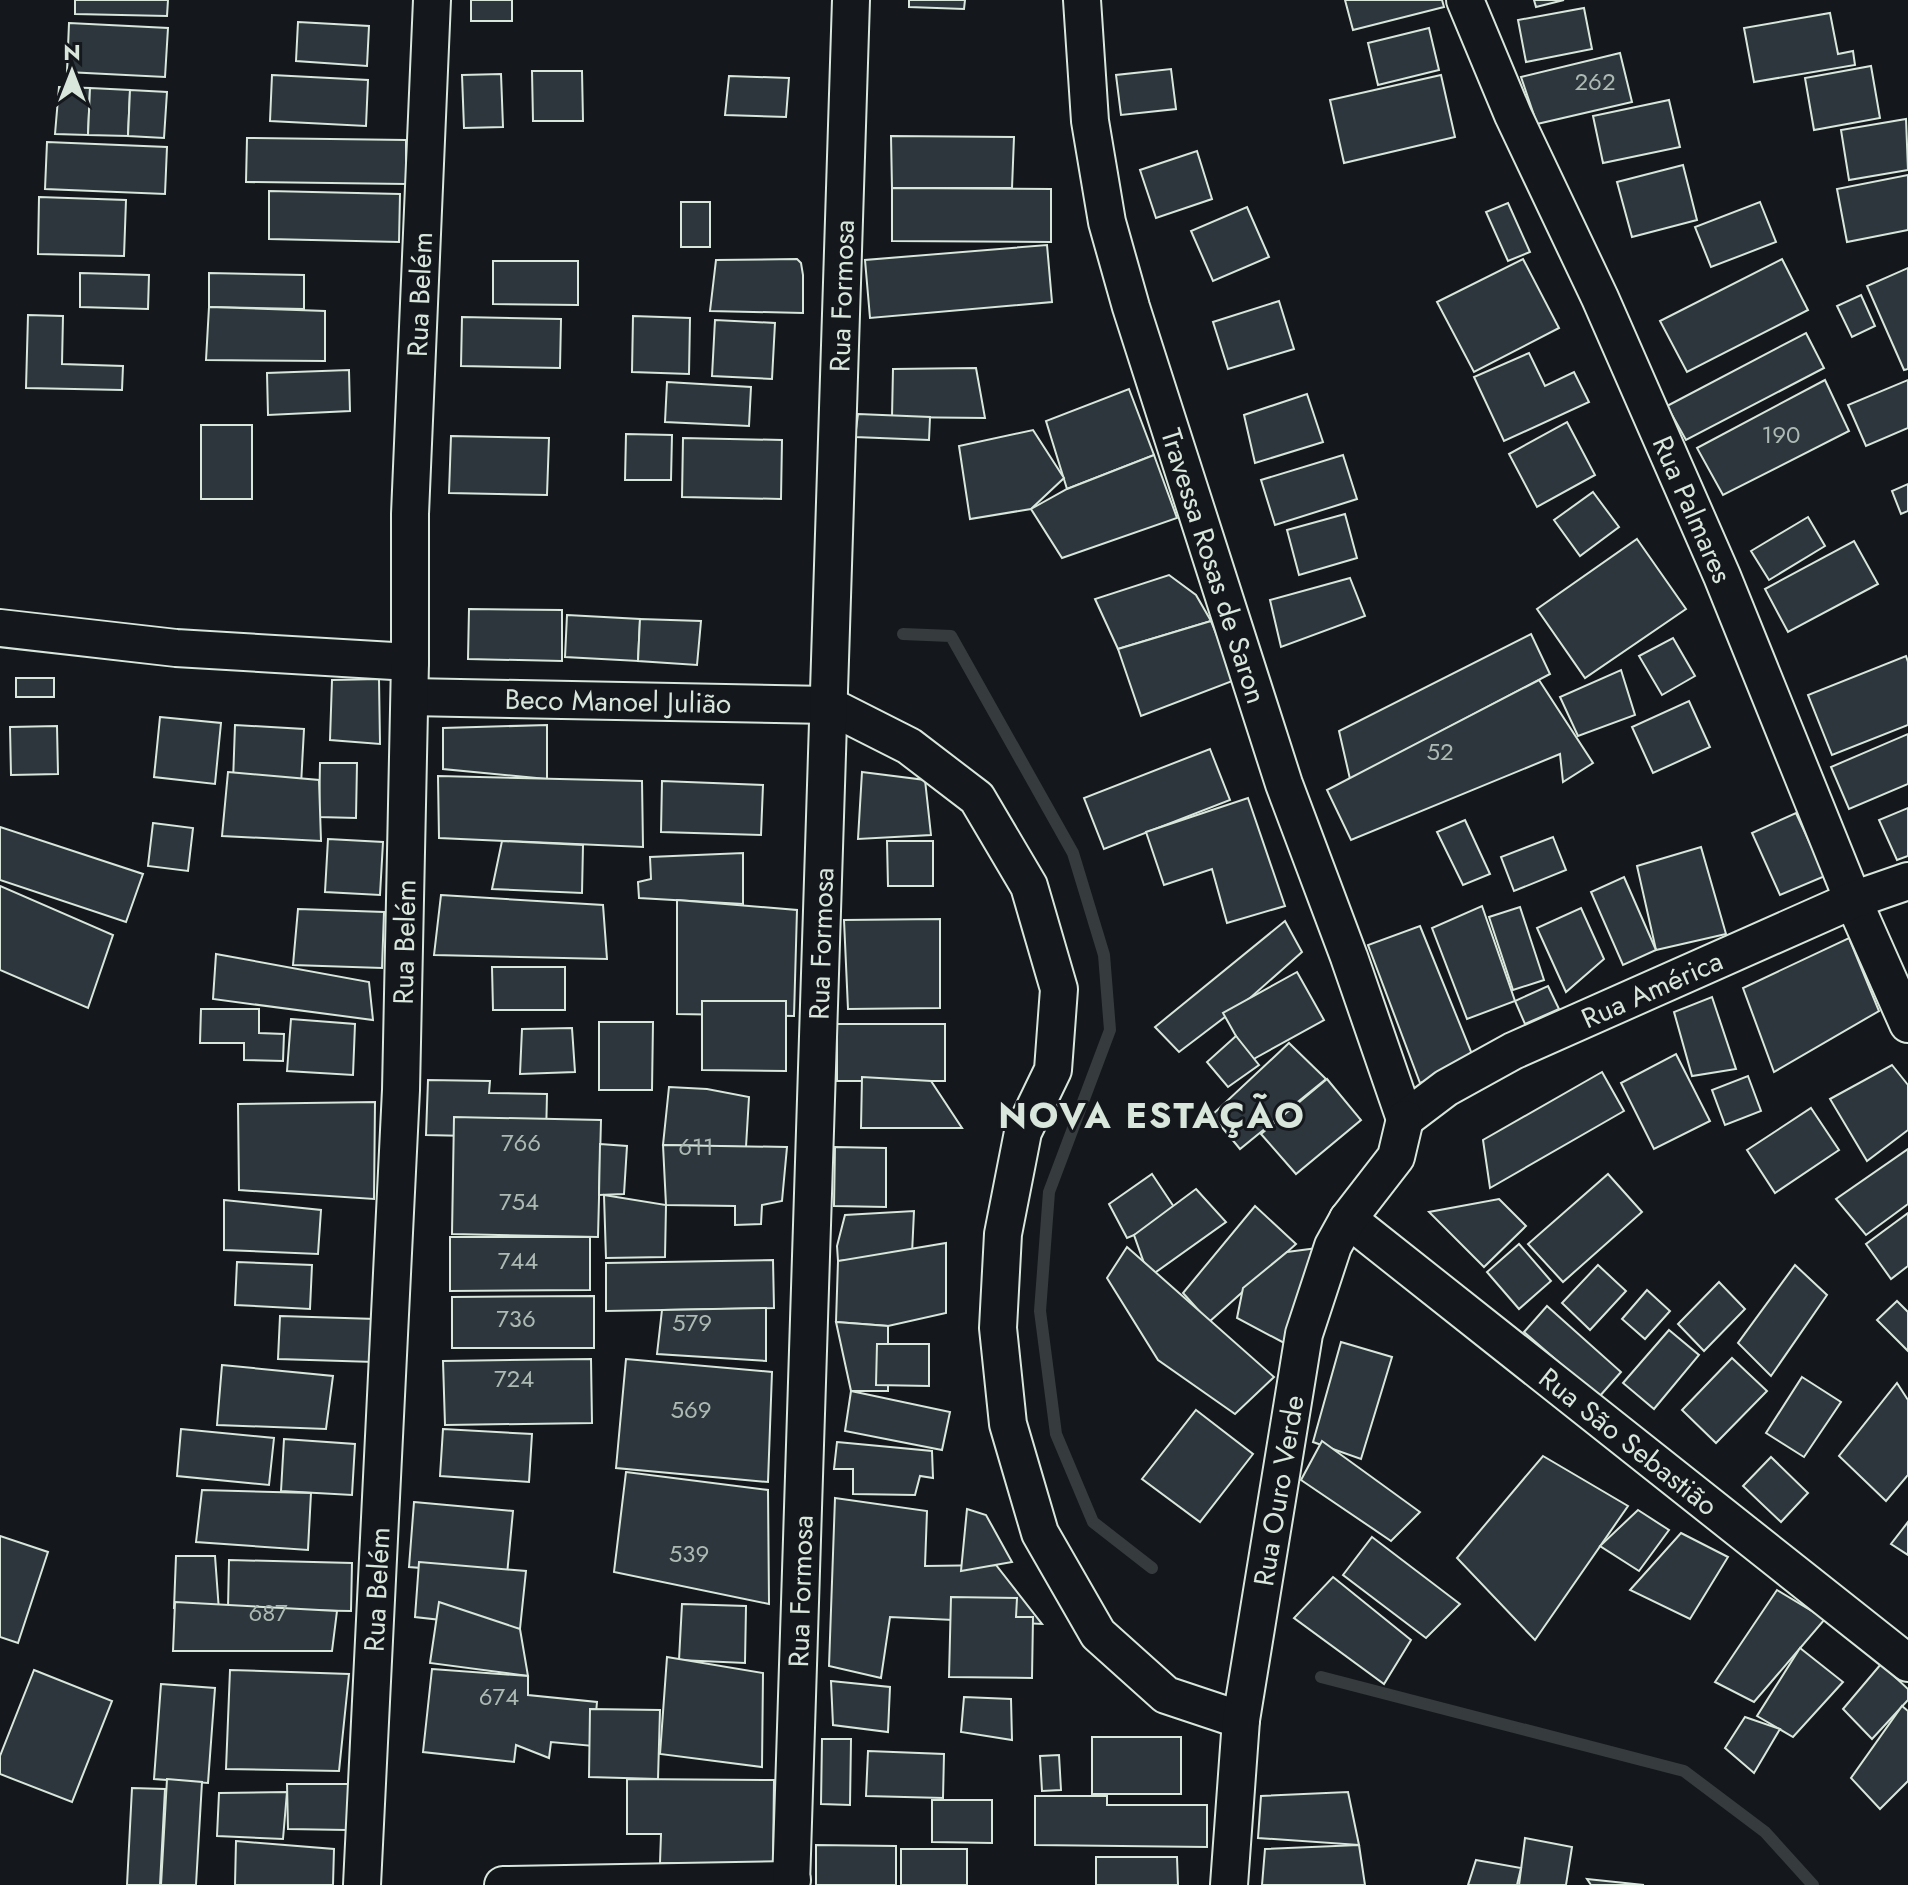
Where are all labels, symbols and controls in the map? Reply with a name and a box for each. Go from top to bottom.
north arrow [32,32,112,112]
text: N [63,36,81,68]
house number: 262 [1574,64,1616,99]
street label: Rua Formosa [819,219,865,373]
street label: Rua Belém [397,231,443,358]
house number: 190 [1761,417,1801,452]
street label: Travessa Rosas de Saron [1150,423,1277,709]
street label: Rua Palmares [1642,429,1743,590]
street label: Beco Manoel Julião [504,679,732,724]
house number: 52 [1426,734,1454,769]
street label: Rua Formosa [799,867,844,1020]
street label: Rua Belém [383,879,426,1005]
street label: Rua América [1575,940,1729,1039]
district label: NOVA ESTAÇÃO [998,1089,1306,1141]
house number: 766 [501,1125,541,1160]
house number: 611 [678,1129,714,1164]
house number: 754 [499,1184,539,1219]
house number: 744 [498,1243,538,1278]
house number: 736 [496,1301,536,1336]
house number: 579 [672,1305,712,1340]
street label: Rua São Sebastião [1530,1358,1726,1526]
house number: 724 [494,1361,534,1396]
house number: 569 [670,1392,712,1427]
street label: Rua Ouro Verde [1243,1392,1315,1589]
street label: Rua Formosa [778,1514,824,1668]
street label: Rua Belém [353,1526,401,1653]
house number: 539 [669,1536,709,1571]
house number: 687 [248,1595,288,1630]
house number: 674 [479,1679,519,1714]

